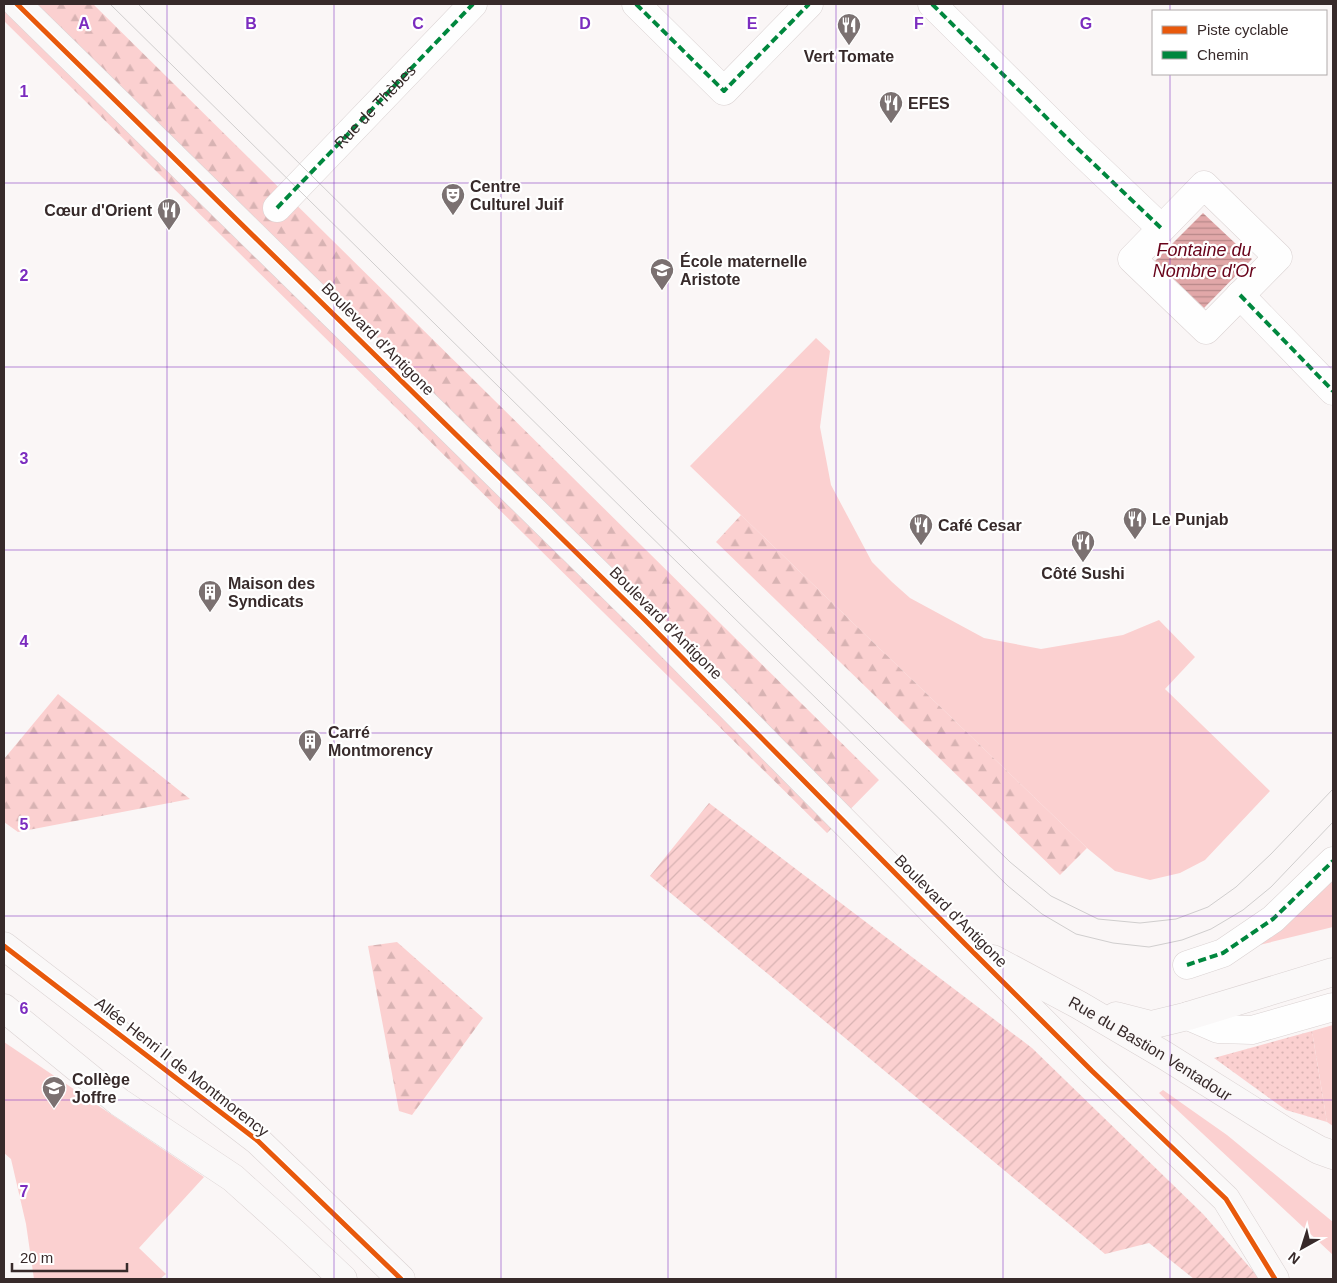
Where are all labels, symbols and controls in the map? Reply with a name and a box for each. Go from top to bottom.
legend [1152,10,1327,75]
restaurant icon: Vert Tomate [836,12,862,46]
text: A [78,15,90,32]
text: B [245,15,257,32]
text: C [412,15,424,32]
text: D [579,15,591,32]
text: E [747,15,758,32]
text: F [914,15,924,32]
text: G [1080,15,1092,32]
text: Piste cyclable [1197,21,1289,38]
text: Chemin [1197,46,1249,63]
place label: Vert Tomate [804,48,894,65]
street label: Rue de Thèbes [331,61,419,152]
text: 1 [20,83,29,100]
restaurant icon: EFES [878,90,904,124]
place label: EFES [908,95,950,112]
place label: Centre Culturel Juif [470,178,564,213]
theatre icon: Centre Culturel Juif [440,182,466,216]
restaurant icon: Cœur d'Orient [156,197,182,231]
place label: Cœur d'Orient [44,202,153,219]
water label: Fontaine du Nombre d'Or [1153,240,1256,281]
place label: École maternelle Aristote [680,252,807,288]
school or university icon: École maternelle Aristote [649,257,675,291]
text: 2 [20,267,29,284]
street label: Boulevard d'Antigone [318,279,438,399]
text: 3 [20,450,29,467]
restaurant icon: Le Punjab [1122,506,1148,540]
place label: Le Punjab [1152,511,1229,528]
restaurant icon: Café Cesar [908,512,934,546]
place label: Café Cesar [938,517,1022,534]
restaurant icon: Côté Sushi [1070,529,1096,563]
street label: Boulevard d'Antigone [606,563,726,683]
place label: Côté Sushi [1041,565,1125,582]
place label: Maison des Syndicats [228,575,315,610]
building icon: Maison des Syndicats [197,579,223,613]
text: 4 [20,633,29,650]
place label: Carré Montmorency [328,724,433,759]
building icon: Carré Montmorency [297,728,323,762]
text: 5 [20,816,29,833]
street label: Boulevard d'Antigone [891,851,1011,971]
street label: Rue du Bastion Ventadour [1066,993,1235,1104]
street label: Allée Henri II de Montmorency [92,994,272,1140]
text: 6 [20,1000,29,1017]
place label: Collège Joffre [72,1071,130,1106]
school or university icon: Collège Joffre [41,1075,67,1109]
text: 7 [20,1183,29,1200]
north arrow [1277,1223,1327,1273]
scale bar [12,1240,128,1272]
text: 20 m [20,1249,53,1266]
text: N [1285,1249,1303,1268]

